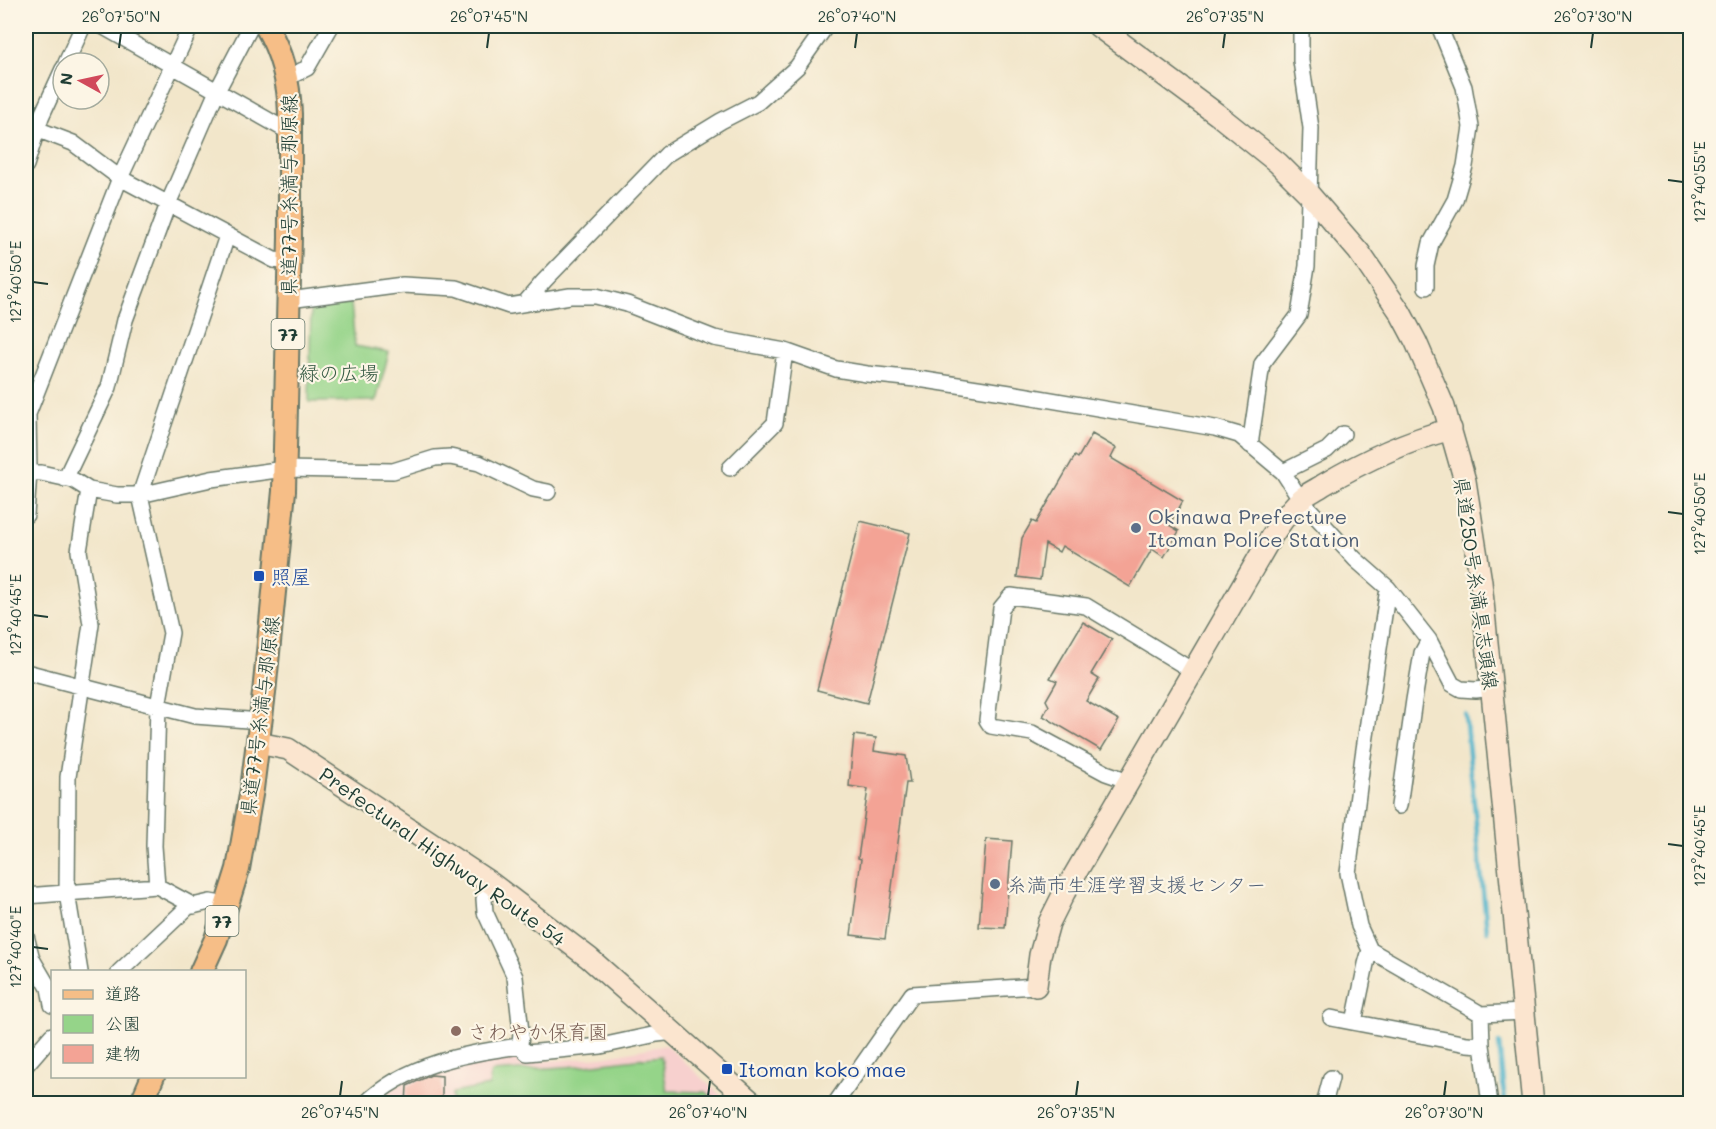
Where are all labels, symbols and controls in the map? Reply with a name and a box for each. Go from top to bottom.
text: 26°07'50"N [82,6,160,26]
text: 26°07'45"N [450,6,528,26]
text: 26°07'40"N [818,6,896,26]
text: 26°07'35"N [1186,6,1264,26]
text: 26°07'30"N [1554,6,1632,26]
north arrow [51,51,111,111]
text: N [54,71,77,86]
street label: 県道77号糸満与那原線 [275,94,301,296]
text: 127°40'55"E [1689,141,1709,223]
text: 127°40'50"E [5,240,25,323]
road number: 77 [272,319,304,349]
park label: 緑の広場 [299,359,379,385]
text: 127°40'50"E [1689,472,1709,555]
street label: 県道250号糸満具志頭線 [1449,475,1505,691]
place label: Okinawa Prefecture Itoman Police Station [1148,503,1359,552]
marker: Okinawa Prefecture Itoman Police Station [1129,521,1143,535]
place label: 照屋 [271,563,311,589]
marker: 照屋 [252,569,266,583]
text: 127°40'45"E [5,574,25,656]
street label: 県道77号糸満与那原線 [234,614,284,818]
street label: Prefectural Highway Route 54 [315,761,571,951]
text: 127°40'45"E [1689,805,1709,887]
place label: 糸満市生涯学習支援センター [1007,871,1266,897]
marker: 糸満市生涯学習支援センター [988,877,1002,891]
text: 127°40'40"E [5,905,25,988]
road number: 77 [206,906,238,936]
legend [51,970,246,1078]
text: 道路 [105,981,141,1005]
text: 公園 [105,1011,141,1035]
place label: さわやか保育園 [468,1018,608,1044]
marker: さわやか保育園 [449,1024,463,1038]
text: 建物 [105,1041,141,1065]
place label: Itoman koko mae [739,1056,906,1082]
marker: Itoman koko mae [720,1062,734,1076]
text: 26°07'45"N [301,1102,379,1122]
text: 26°07'40"N [669,1102,747,1122]
text: 26°07'35"N [1037,1102,1115,1122]
text: 26°07'30"N [1405,1102,1483,1122]

